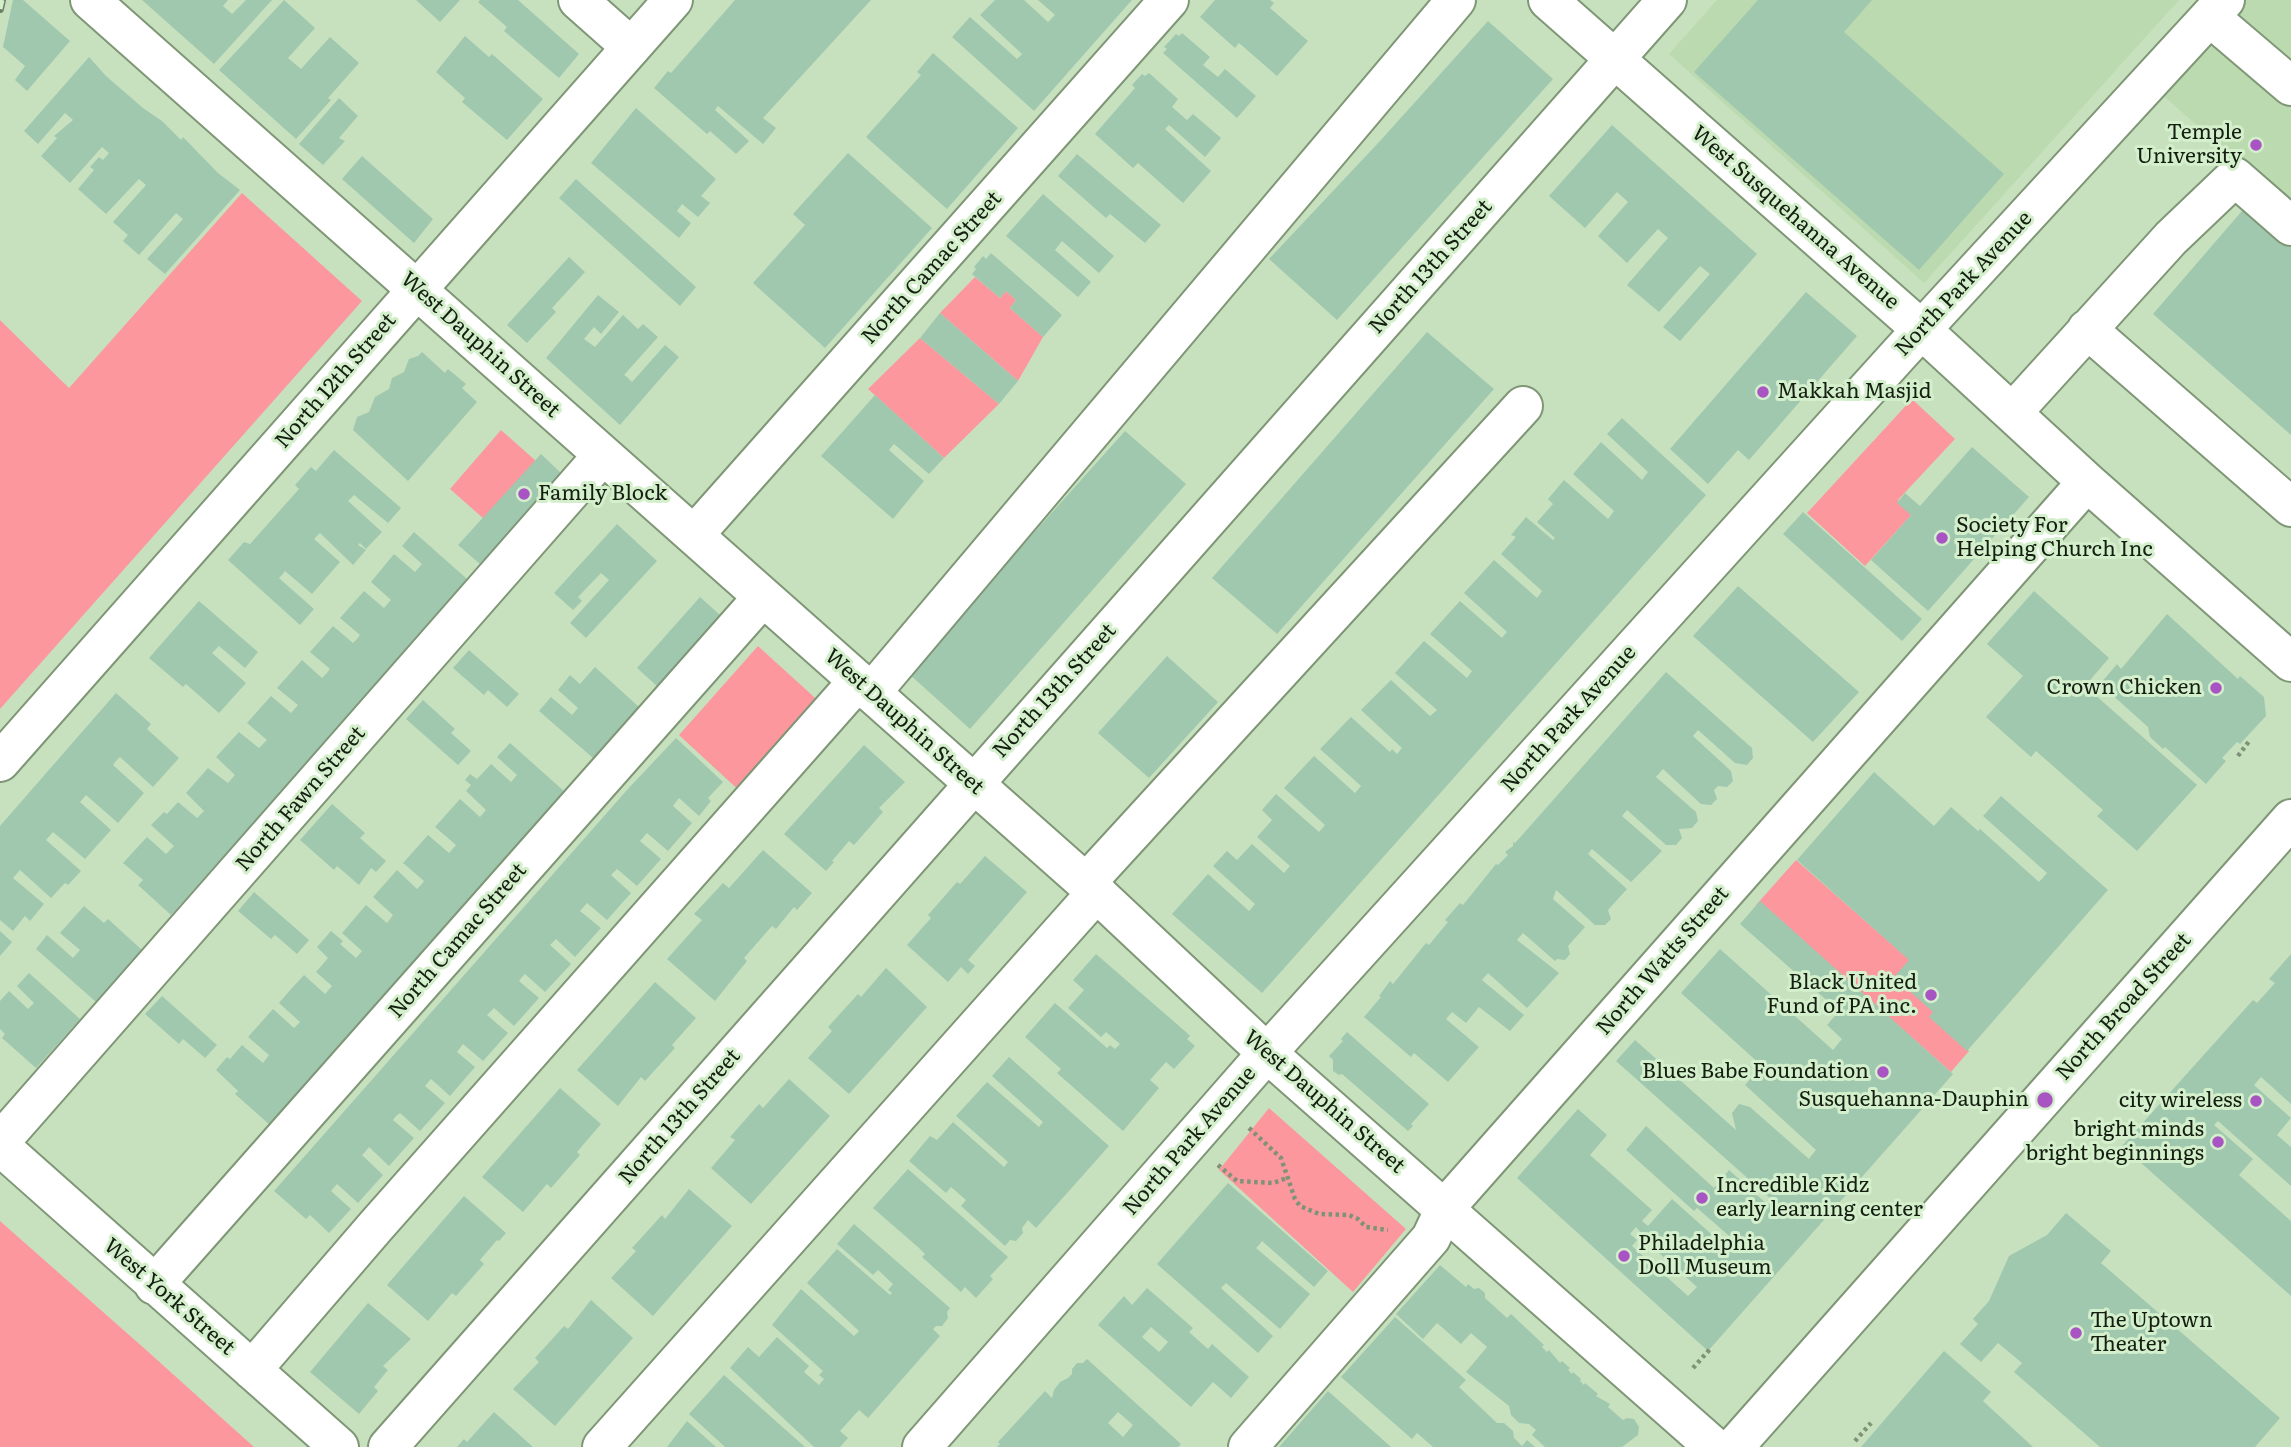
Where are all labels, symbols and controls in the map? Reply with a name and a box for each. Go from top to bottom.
place label: Temple University [2136,120,2242,170]
street label: West Susquehanna Avenue [1686,121,1904,315]
marker: Temple University [2248,137,2264,153]
street label: North Camac Street [857,186,1007,350]
street label: North 13th Street [1364,195,1498,339]
street label: North Park Avenue [1890,206,2038,362]
street label: West Dauphin Street [395,267,565,423]
street label: North 12th Street [270,308,402,454]
place label: Makkah Masjid [1777,379,1932,405]
marker: Makkah Masjid [1755,384,1771,400]
place label: Family Block [538,481,667,507]
marker: Family Block [516,486,532,502]
place label: Society For Helping Church Inc [1956,513,2153,563]
marker: Society For Helping Church Inc [1934,530,1950,546]
street label: North 13th Street [988,619,1122,763]
street label: North Park Avenue [1496,640,1642,798]
street label: West Dauphin Street [819,644,989,800]
place label: Crown Chicken [2046,675,2202,701]
marker: Crown Chicken [2208,680,2224,696]
street label: North Fawn Street [231,721,371,877]
street label: North Camac Street [384,858,532,1024]
street label: North Watts Street [1592,882,1734,1040]
street label: North Broad Street [2051,928,2197,1086]
place label: Black United Fund of PA inc. [1766,970,1917,1020]
marker: Black United Fund of PA inc. [1923,987,1939,1003]
street label: West Dauphin Street [1238,1025,1410,1179]
street label: North 13th Street [614,1044,746,1190]
place label: Blues Babe Foundation [1642,1059,1869,1085]
street label: North Park Avenue [1118,1061,1262,1221]
marker: Blues Babe Foundation [1875,1064,1891,1080]
place label: Susquehanna-Dauphin [1799,1087,2029,1113]
place label: city wireless [2119,1088,2242,1114]
marker: Susquehanna-Dauphin [2035,1090,2055,1110]
marker: city wireless [2248,1093,2264,1109]
place label: bright minds bright beginnings [2025,1117,2204,1167]
marker: bright minds bright beginnings [2210,1134,2226,1150]
place label: Incredible Kidz early learning center [1716,1173,1923,1223]
marker: Incredible Kidz early learning center [1694,1190,1710,1206]
place label: Philadelphia Doll Museum [1638,1231,1772,1281]
street label: West York Street [98,1233,240,1361]
marker: Philadelphia Doll Museum [1616,1248,1632,1264]
place label: The Uptown Theater [2090,1308,2213,1358]
marker: The Uptown Theater [2068,1325,2084,1341]

